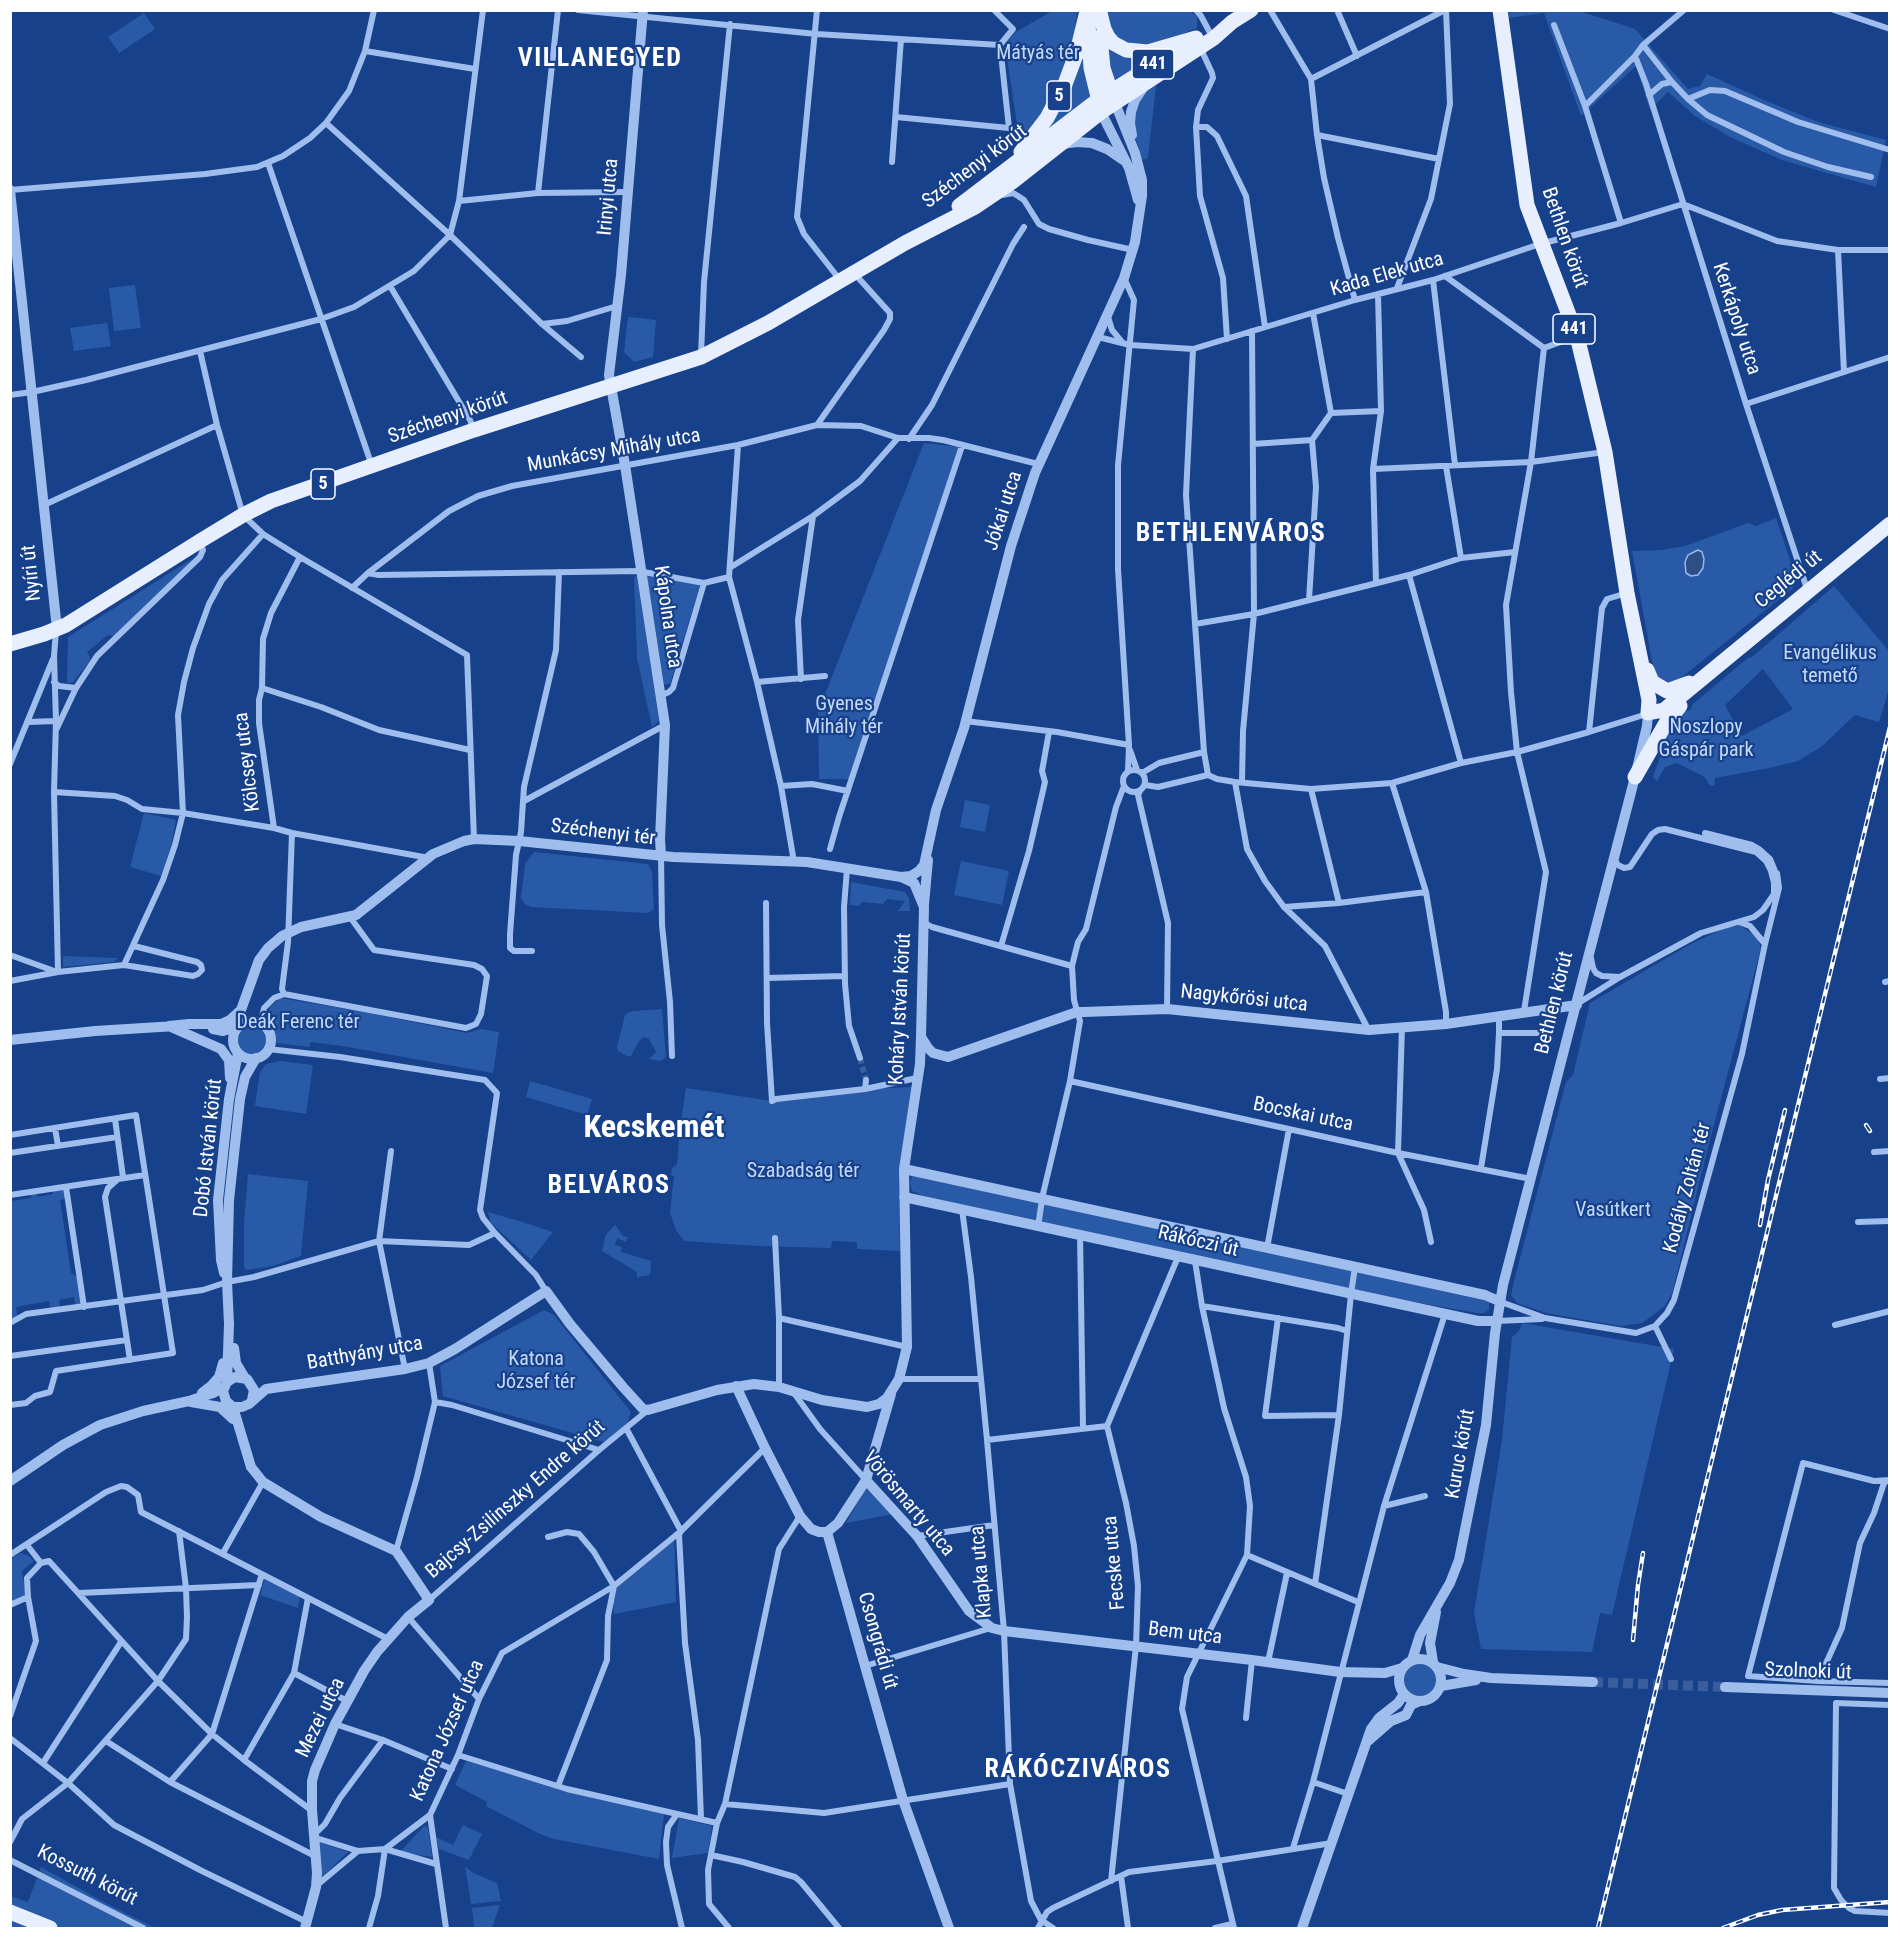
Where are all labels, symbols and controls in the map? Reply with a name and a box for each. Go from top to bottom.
park label: Mátyás tér [996,42,1080,66]
district label: VILLANEGYED [518,43,682,75]
road number: 441 [1132,49,1174,79]
road number: 5 [1047,81,1071,111]
street label: Széchenyi körút [918,120,1032,214]
street label: Irinyi utca [594,157,624,237]
street label: Bethlen körút [1536,185,1592,291]
street label: Kada Elek utca [1328,247,1446,303]
street label: Kerkápoly utca [1707,260,1765,378]
road number: 441 [1553,314,1595,344]
street label: Széchenyi körút [385,386,511,450]
street label: Munkácsy Mihály utca [526,424,702,478]
street label: Jókai utca [980,468,1028,554]
road number: 5 [311,469,335,499]
district label: BETHLENVÁROS [1136,518,1326,550]
street label: Nyíri út [17,544,47,602]
street label: Ceglédi út [1751,546,1827,614]
street label: Kápolna utca [648,564,686,670]
park label: Evangélikus temető [1783,642,1877,689]
park label: Gyenes Mihály tér [805,693,883,740]
street label: Kölcsey utca [230,711,266,813]
park label: Noszlopy Gáspár park [1658,716,1754,763]
street label: Széchenyi tér [549,815,657,851]
street label: Koháry István körút [885,932,917,1086]
street label: Bethlen körút [1531,949,1579,1057]
street label: Nagykőrösi utca [1179,980,1309,1018]
park label: Deák Ferenc tér [237,1011,359,1035]
street label: Dobó István körút [190,1078,228,1218]
street label: Bocskai utca [1251,1093,1355,1137]
district label: Kecskemét [583,1110,725,1148]
street label: Kodály Zoltán tér [1659,1120,1717,1256]
park label: Szabadság tér [747,1160,859,1184]
district label: BELVÁROS [548,1170,670,1202]
park label: Vasútkert [1575,1199,1651,1223]
street label: Rákóczi út [1155,1221,1241,1263]
street label: Batthyány utca [305,1332,425,1376]
park label: Katona József tér [496,1348,576,1395]
street label: Kuruc körút [1441,1407,1481,1501]
street label: Bajcsy-Zsilinszky Endre körút [421,1416,611,1584]
street label: Vörösmarty utca [857,1446,959,1562]
street label: Fecske utca [1099,1515,1131,1611]
street label: Klapka utca [966,1525,998,1619]
street label: Csongrádi út [852,1590,902,1692]
street label: Bem utca [1147,1618,1223,1650]
street label: Katona József utca [406,1657,490,1805]
street label: Szolnoki út [1764,1658,1852,1686]
street label: Mezei utca [291,1674,351,1762]
district label: RÁKÓCZIVÁROS [985,1754,1171,1786]
street label: Kossuth körút [33,1840,141,1912]

